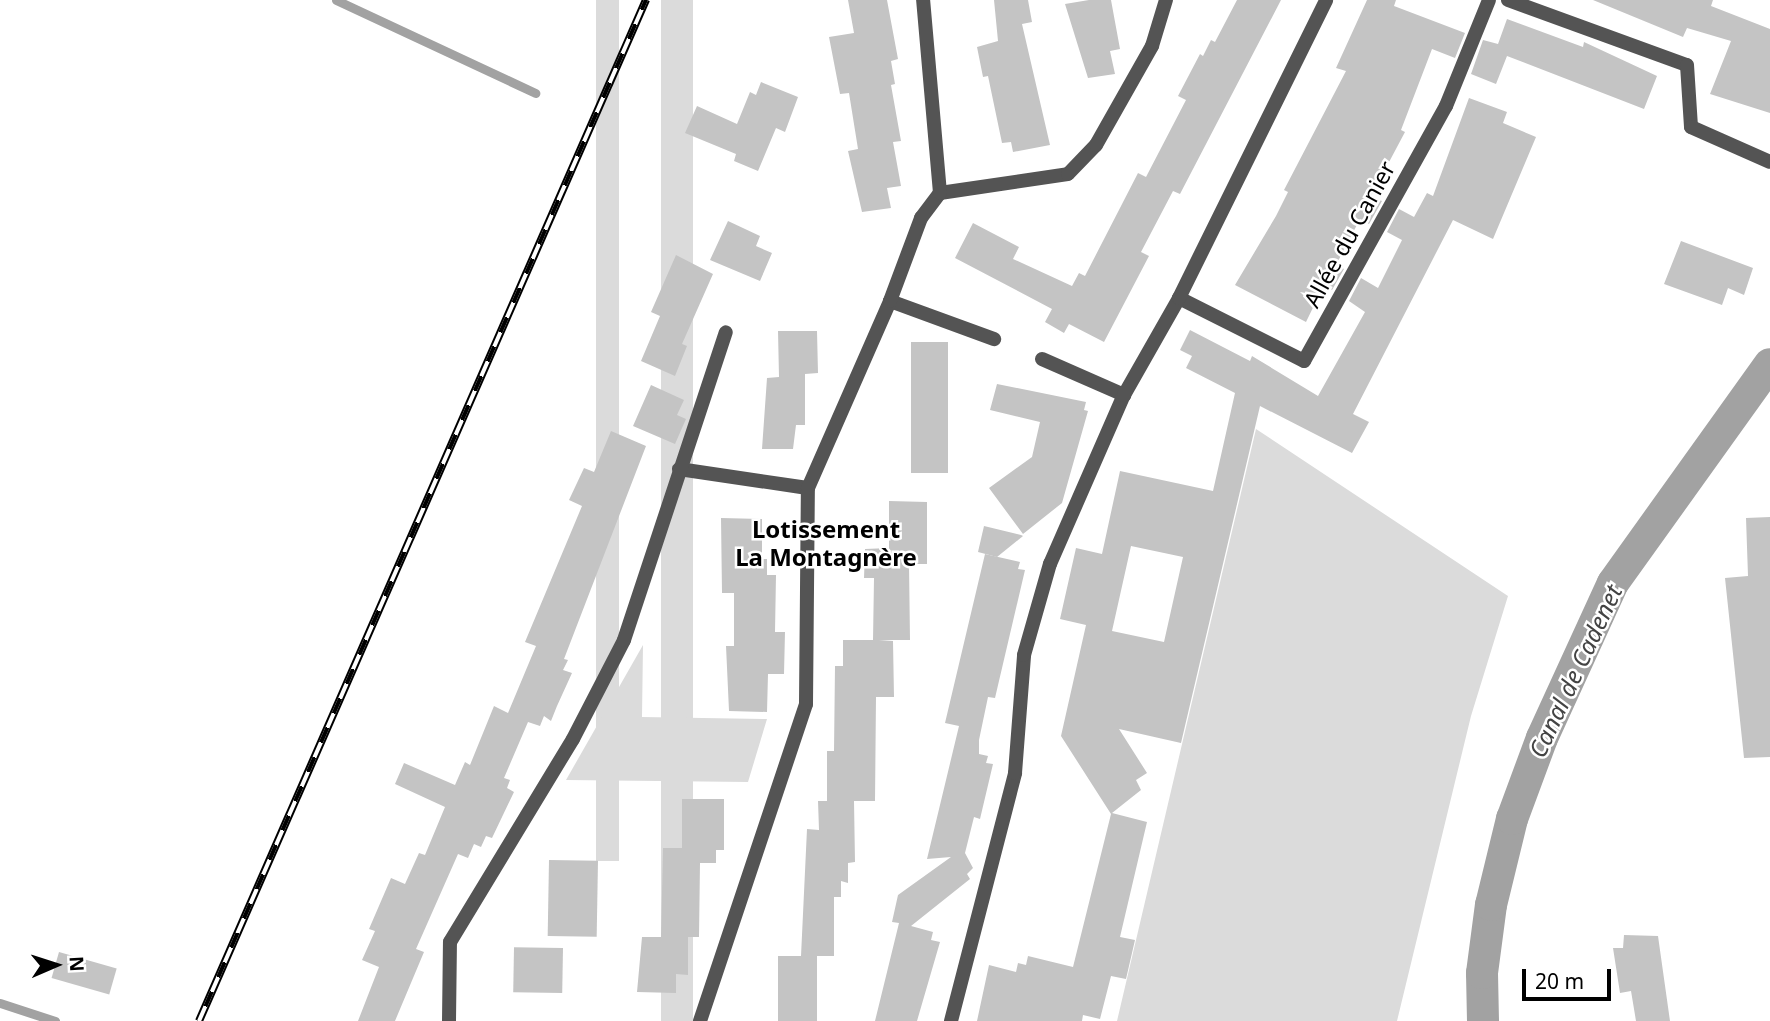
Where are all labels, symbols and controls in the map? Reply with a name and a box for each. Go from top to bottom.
street label: Allée du Canier [1297,156,1401,312]
district label: Lotissement La Montagnère [735,515,917,571]
water label: Canal de Cadenet [1522,580,1628,762]
north arrow [21,930,91,1000]
scale bar [1525,954,1614,998]
text: N [64,955,90,972]
text: 20 m [1535,967,1584,995]

